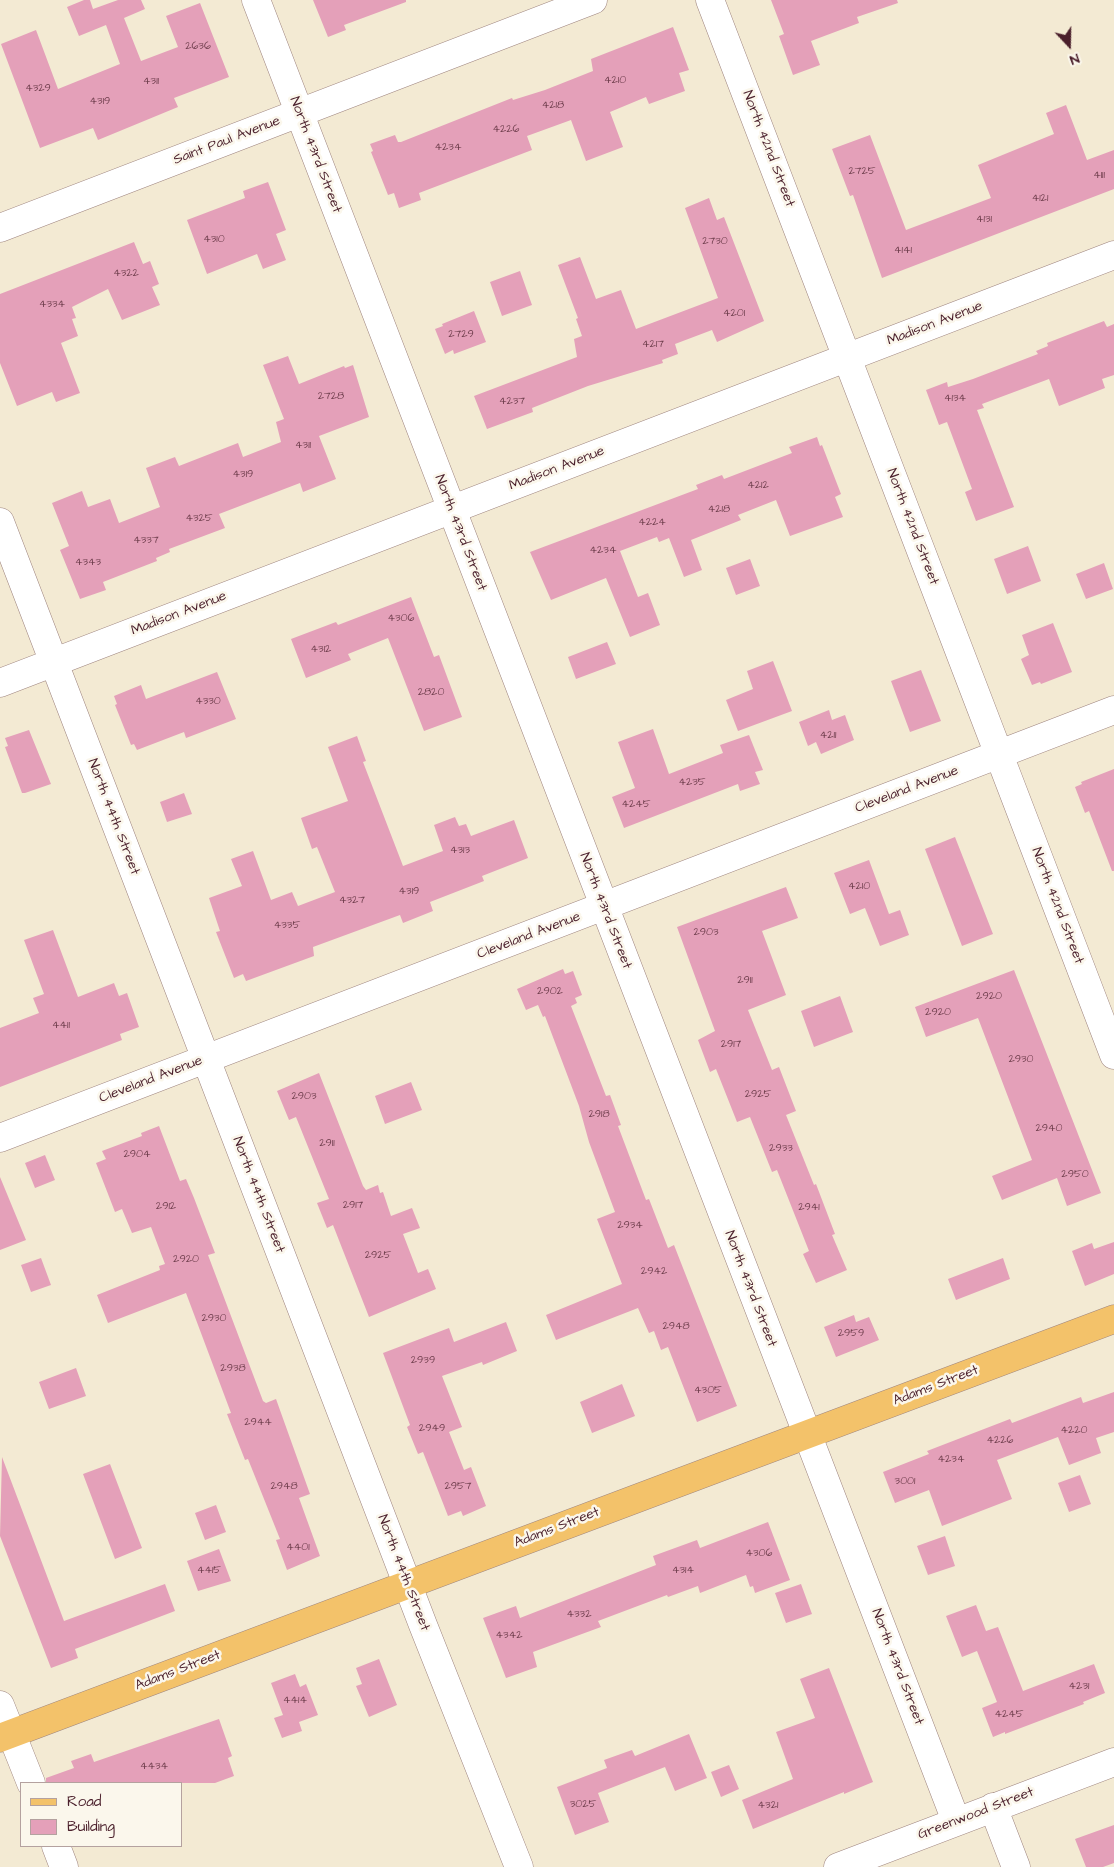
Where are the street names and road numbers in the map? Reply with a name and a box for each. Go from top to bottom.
street label: North 42nd Street [738,89,798,209]
street label: North 43rd Street [285,95,345,215]
street label: Saint Paul Avenue [171,113,283,169]
street label: Madison Avenue [885,298,985,350]
street label: Madison Avenue [507,443,607,495]
street label: North 42nd Street [882,467,942,587]
street label: North 43rd Street [430,473,490,593]
street label: Madison Avenue [129,588,229,640]
street label: North 44th Street [83,757,143,877]
street label: Cleveland Avenue [853,763,961,817]
street label: North 42nd Street [1027,846,1087,966]
street label: North 43rd Street [575,851,635,971]
street label: Cleveland Avenue [475,909,583,963]
street label: Cleveland Avenue [97,1053,205,1107]
street label: North 44th Street [228,1135,288,1255]
street label: North 43rd Street [720,1229,780,1349]
street label: Adams Street [891,1362,981,1410]
street label: Adams Street [512,1504,602,1552]
street label: North 44th Street [373,1513,433,1633]
street label: North 43rd Street [867,1607,927,1727]
street label: Adams Street [133,1647,223,1695]
street label: Greenwood Street [916,1784,1036,1844]

